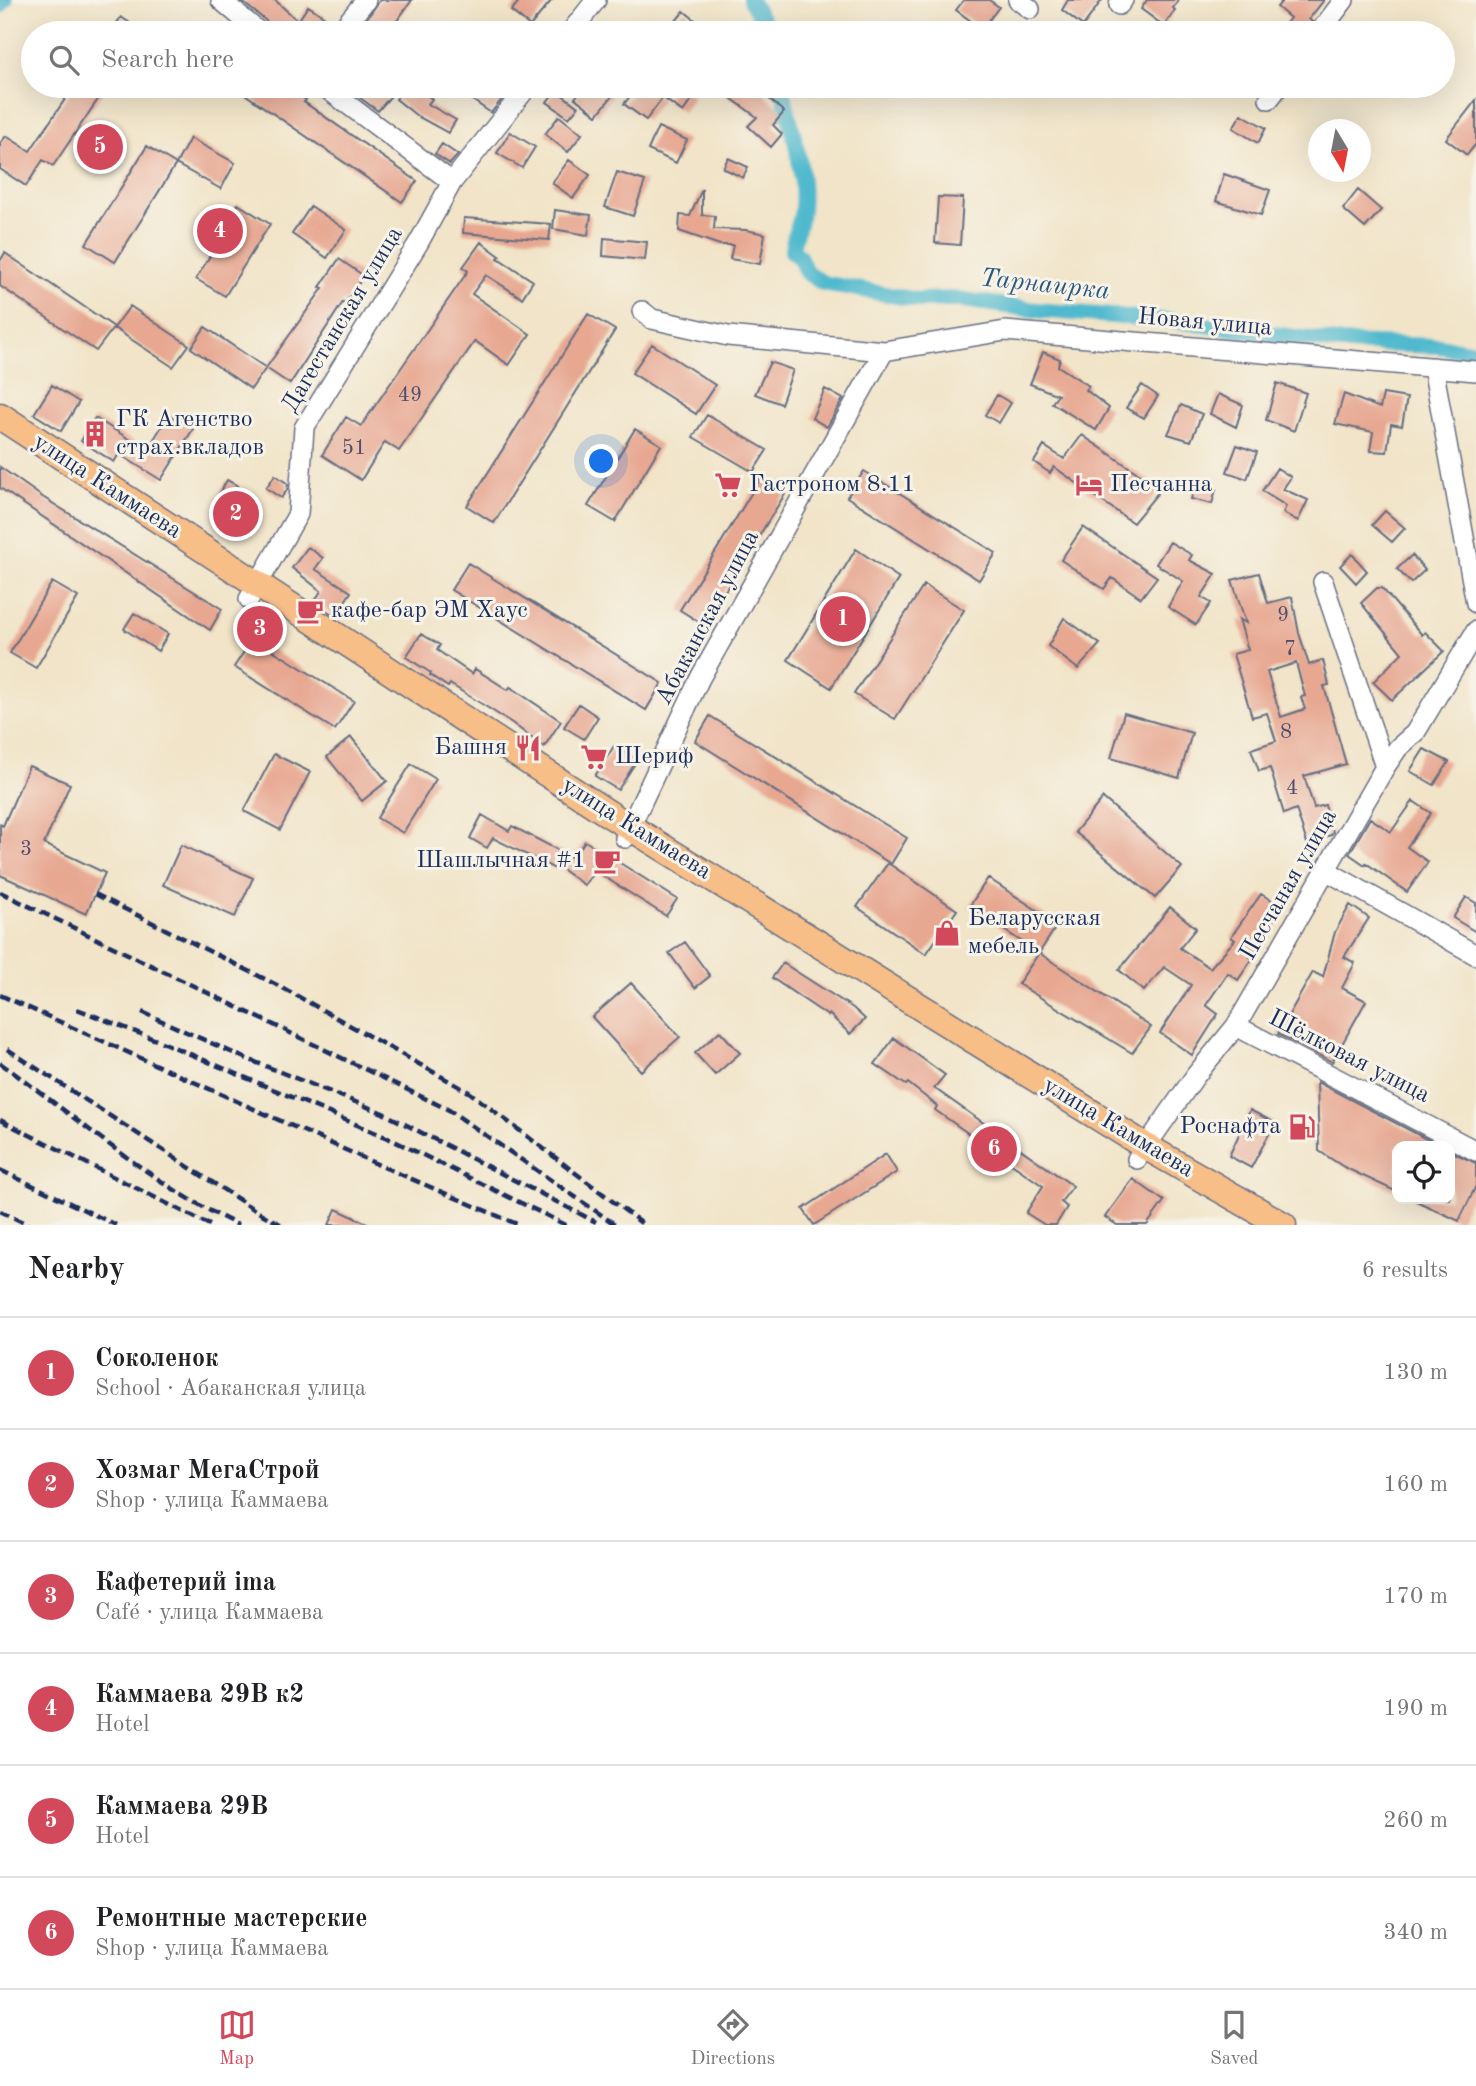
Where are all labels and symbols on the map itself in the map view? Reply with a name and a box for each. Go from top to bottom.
north arrow [1308,119,1371,182]
pin: 5 [77,121,123,173]
pin: 4 [197,205,243,257]
street label: Дагестанская улица [278,223,408,417]
water label: Тарнаирка [979,265,1111,305]
street label: Новая улица [1137,305,1273,341]
house number: 49 [398,385,422,406]
place label: ГК Агенство страх.вкладов [116,408,264,460]
building icon: ГК Агенство страх.вкладов [80,419,110,449]
street label: улица Каммаева [29,430,186,544]
house number: 51 [342,438,366,459]
your location [584,444,618,478]
supermarket icon: Гастроном 8.11 [713,470,743,500]
hotel icon: Песчанна [1074,470,1104,500]
place label: Гастроном 8.11 [749,473,915,497]
place label: Песчанна [1110,473,1213,497]
pin: 2 [213,488,259,540]
street label: Абаканская улица [652,527,764,709]
pin: 1 [820,593,866,645]
cafe icon: кафе-бар ЭМ Хаус [295,596,325,626]
place label: кафе-бар ЭМ Хаус [331,599,528,623]
pin: 3 [237,603,283,655]
house number: 9 [1277,605,1289,626]
house number: 7 [1284,639,1296,660]
house number: 8 [1280,722,1292,743]
restaurant icon: Башня [513,733,543,763]
place label: Башня [434,736,507,760]
supermarket icon: Шериф [579,742,609,772]
place label: Шериф [615,745,694,769]
street label: улица Каммаева [557,773,715,885]
house number: 4 [1286,778,1298,799]
street label: Песчаная улица [1236,805,1342,965]
house number: 3 [20,839,32,860]
cafe icon: Шашлычная #1 [592,846,622,876]
place label: Шашлычная #1 [416,849,586,873]
place label: Беларусская мебель [968,907,1101,959]
shop icon: Беларусская мебель [932,918,962,948]
street label: Шёлковая улица [1264,1006,1434,1108]
street label: улица Каммаева [1038,1074,1198,1182]
fuel station icon: Роснафта [1287,1112,1317,1142]
place label: Роснафта [1180,1115,1281,1139]
pin: 6 [971,1123,1017,1175]

